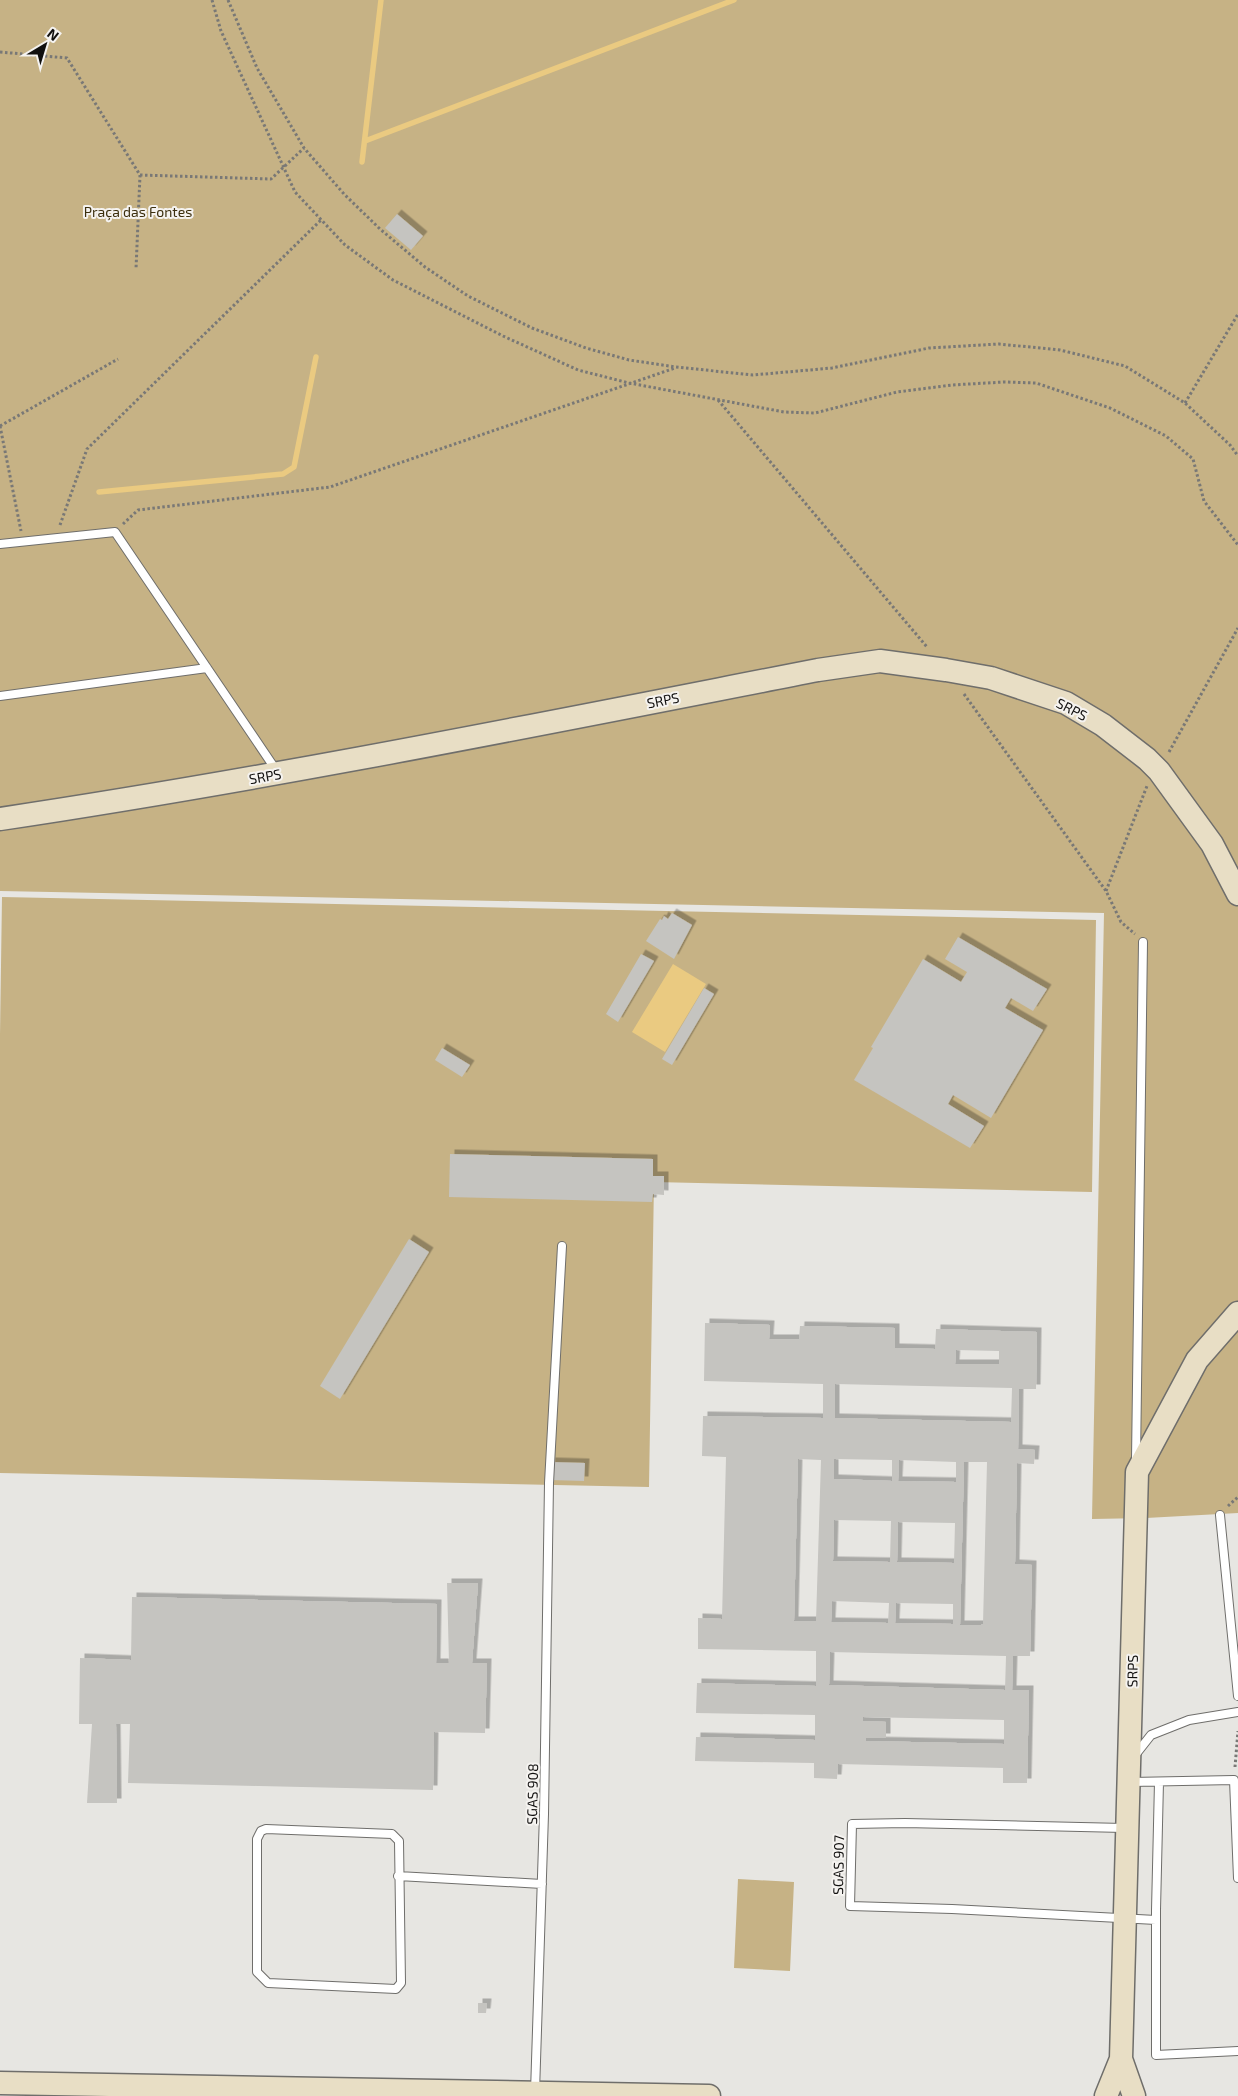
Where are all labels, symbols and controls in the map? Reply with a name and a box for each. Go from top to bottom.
north arrow [20,20,70,70]
text: N [44,25,63,44]
park label: Praça das Fontes [84,203,192,221]
street label: SRPS [645,689,681,711]
street label: SRPS [1054,694,1091,724]
street label: SRPS [247,765,283,787]
street label: SRPS [1123,1654,1141,1687]
street label: SGAS 908 [523,1763,541,1825]
street label: SGAS 907 [829,1835,847,1895]

